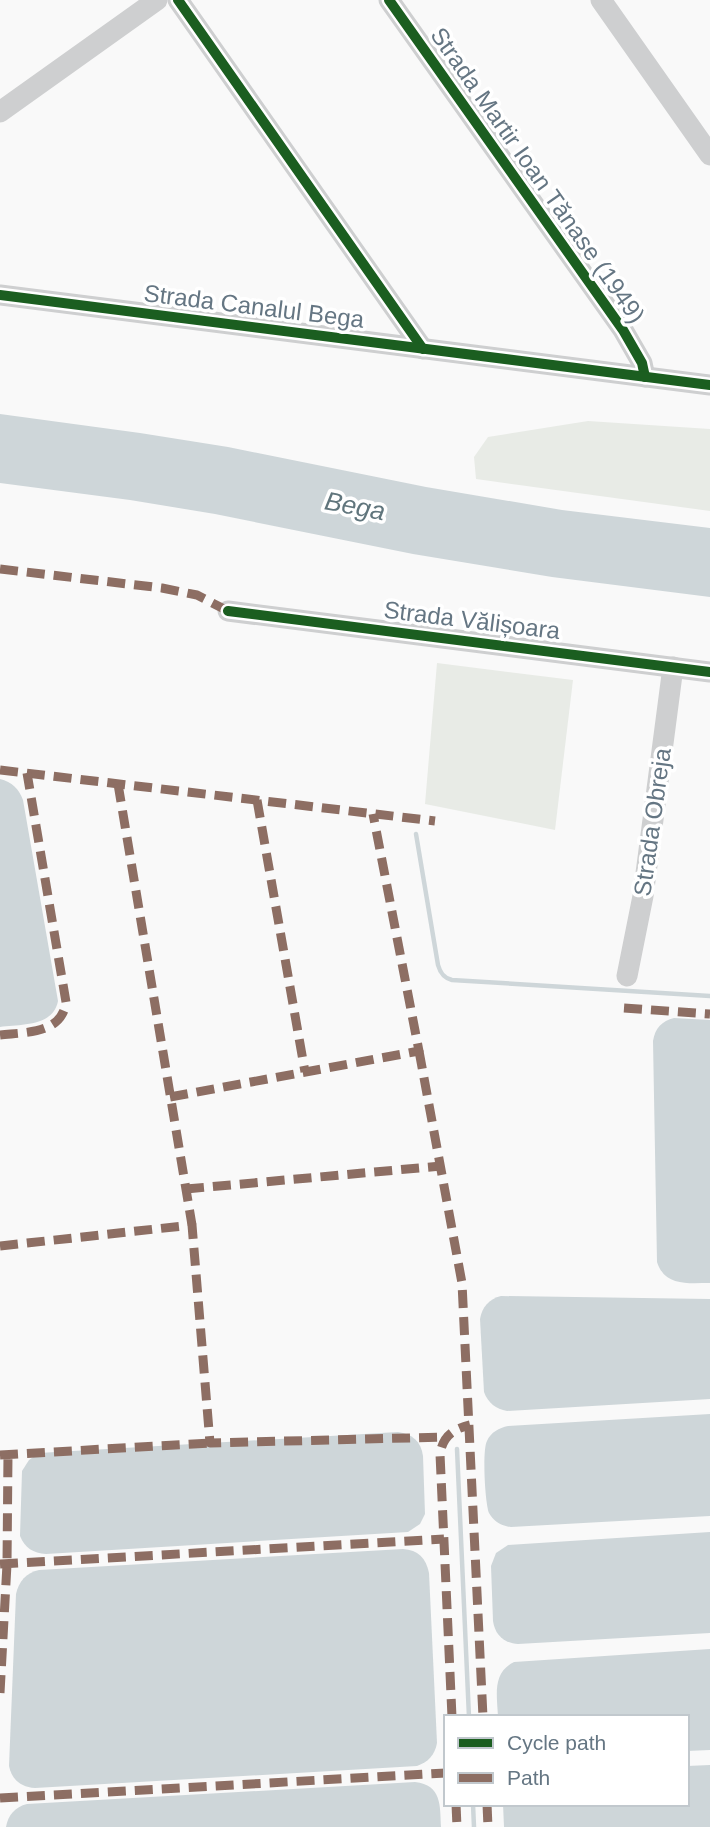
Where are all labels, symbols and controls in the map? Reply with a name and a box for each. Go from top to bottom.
street label: Strada Martir Ioan Tănase (1949) [425,22,651,328]
street label: Strada Canalul Bega [142,279,366,333]
water label: Bega [322,485,388,527]
street label: Strada Vălișoara [382,596,562,644]
street label: Strada Obreja [628,745,676,898]
legend [444,1715,689,1806]
text: Cycle path [507,1731,606,1754]
text: Path [507,1766,550,1789]

